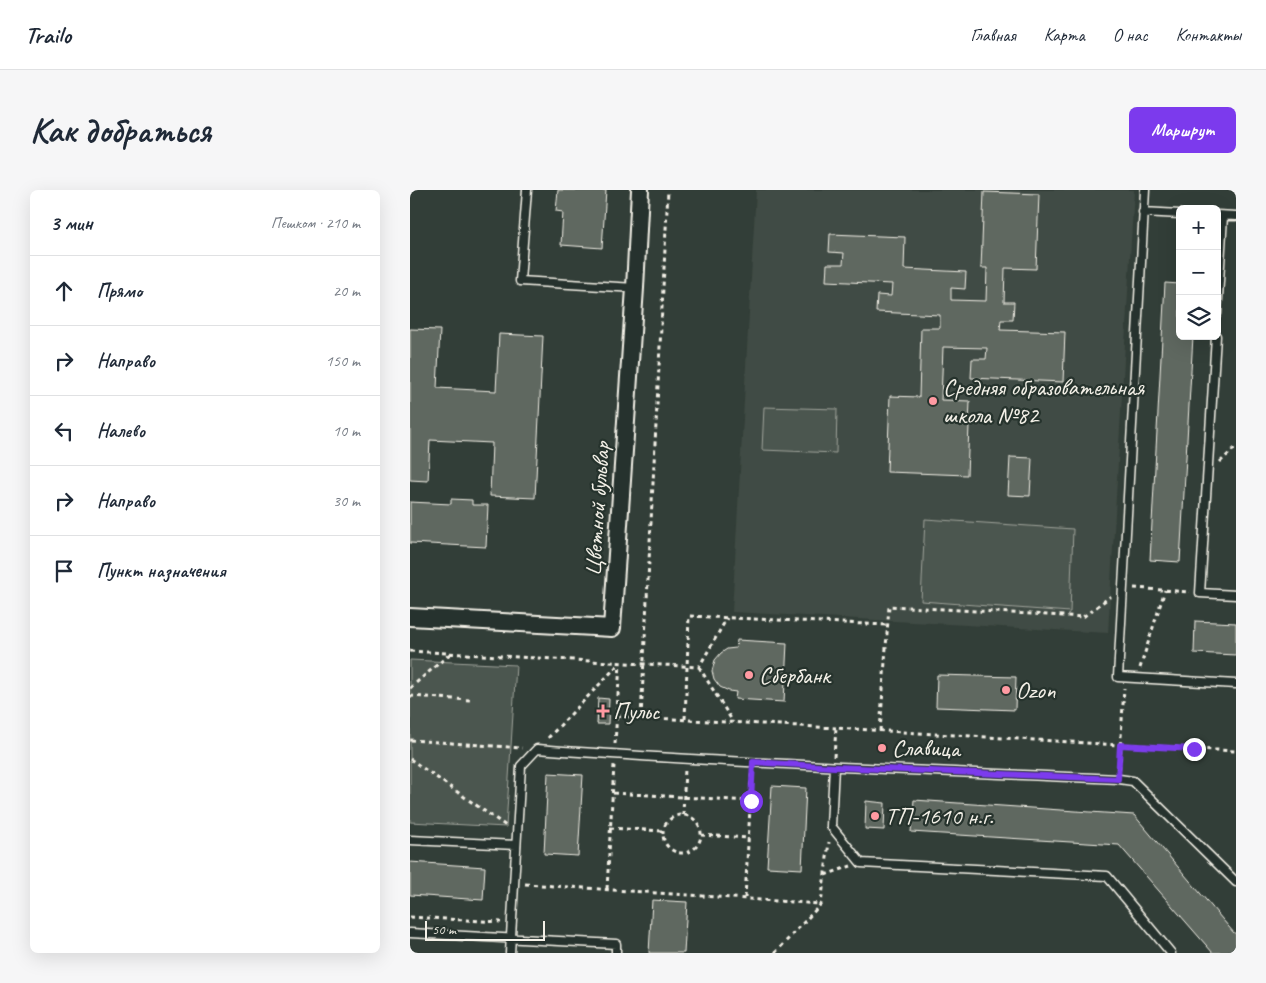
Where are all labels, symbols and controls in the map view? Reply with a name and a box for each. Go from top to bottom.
text: Trailo [25,20,71,50]
text: Главная [971,24,1016,46]
text: Карта [1044,24,1085,46]
text: О нас [1113,24,1148,46]
text: Контакты [1176,24,1241,46]
button: Маршрут [1129,107,1236,153]
text: Как добраться [30,108,211,153]
map controls [1176,205,1221,340]
button: + [1176,205,1221,250]
text: 3 мин [50,210,93,236]
text: Пешком · 210 m [271,213,360,233]
button: − [1176,250,1221,295]
icon: ahead [50,277,78,305]
text: Прямо [97,279,142,303]
text: 20 m [333,281,360,301]
button: layers [1176,295,1221,340]
icon: right [50,347,78,375]
text: Направо [97,349,155,373]
text: 150 m [326,351,360,371]
place label: Средняя образовательная школа №82 [943,372,1146,430]
marker: Средняя образовательная школа №82 [927,395,939,407]
icon: left [50,417,78,445]
text: Налево [97,419,145,443]
text: 10 m [333,421,360,441]
street label: Цветной бульвар [577,439,617,577]
icon: right [50,487,78,515]
text: Направо [97,489,155,513]
text: 30 m [333,491,360,511]
icon: arrive [50,557,78,585]
text: Пункт назначения [97,559,226,583]
place label: Сбербанк [759,660,832,690]
marker: Сбербанк [743,669,755,681]
place label: Ozon [1016,675,1056,705]
marker: Ozon [1000,684,1012,696]
place label: Пульс [613,696,660,726]
marker: Пульс [597,705,609,717]
place label: Славица [892,733,962,763]
route end [1183,738,1206,761]
marker: Славица [876,742,888,754]
route start [740,790,763,813]
place label: ТП-1610 н.г. [885,801,994,831]
marker: ТП-1610 н.г. [869,810,881,822]
scale bar [425,918,545,941]
text: 50 m [432,921,456,938]

